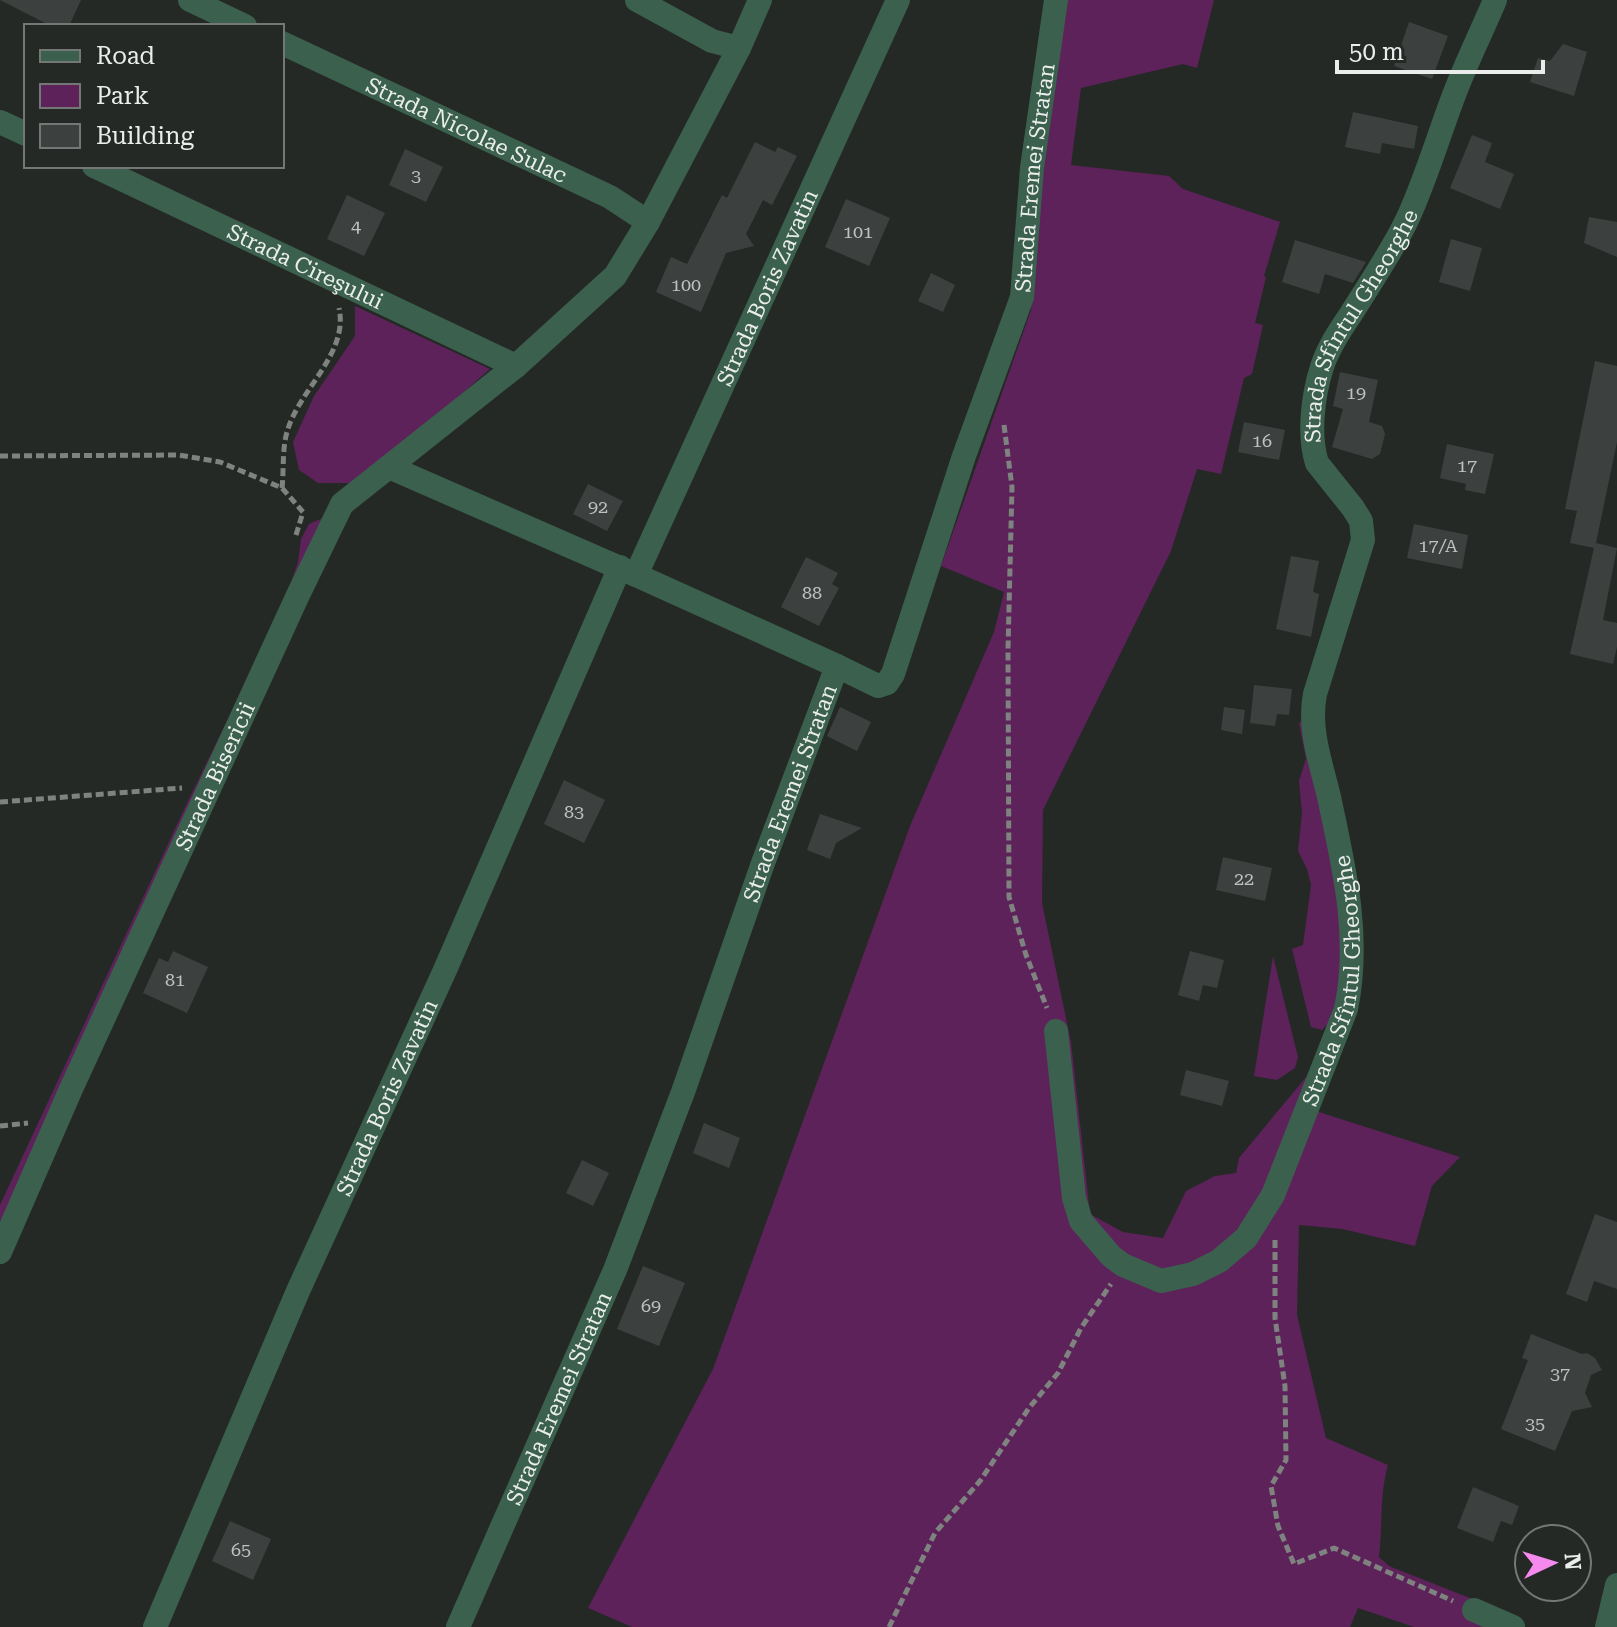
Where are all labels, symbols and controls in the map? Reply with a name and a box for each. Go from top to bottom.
legend [24,24,284,168]
scale bar [1337,24,1543,74]
text: 50 m [1349,38,1404,66]
text: Road [96,42,155,70]
street label: Strada Eremei Stratan [1010,62,1060,293]
street label: Strada Nicolae Sulac [362,72,571,188]
text: Park [96,82,149,110]
text: Building [96,122,194,150]
house number: 3 [411,165,421,186]
street label: Strada Boris Zavatin [712,185,823,390]
street label: Strada Sfîntul Gheorghe [1300,206,1423,444]
house number: 4 [351,215,361,236]
street label: Strada Cireşului [223,219,387,314]
house number: 101 [843,221,873,242]
house number: 100 [671,274,701,295]
house number: 19 [1346,382,1366,403]
house number: 16 [1252,430,1272,451]
house number: 17 [1457,455,1477,476]
house number: 92 [588,496,608,517]
house number: 17/A [1418,535,1458,556]
house number: 88 [802,582,822,603]
street label: Strada Eremei Stratan [738,681,842,905]
street label: Strada Bisericii [170,698,260,855]
house number: 83 [564,801,584,822]
street label: Strada Sfîntul Gheorghe [1297,853,1365,1110]
house number: 22 [1234,868,1254,889]
house number: 81 [165,969,185,990]
street label: Strada Boris Zavatin [331,996,443,1200]
street label: Strada Eremei Stratan [501,1288,617,1509]
house number: 69 [641,1295,661,1316]
house number: 37 [1550,1363,1570,1384]
house number: 35 [1525,1413,1545,1434]
north arrow [1513,1523,1593,1603]
house number: 65 [231,1539,251,1560]
text: N [1559,1552,1586,1571]

